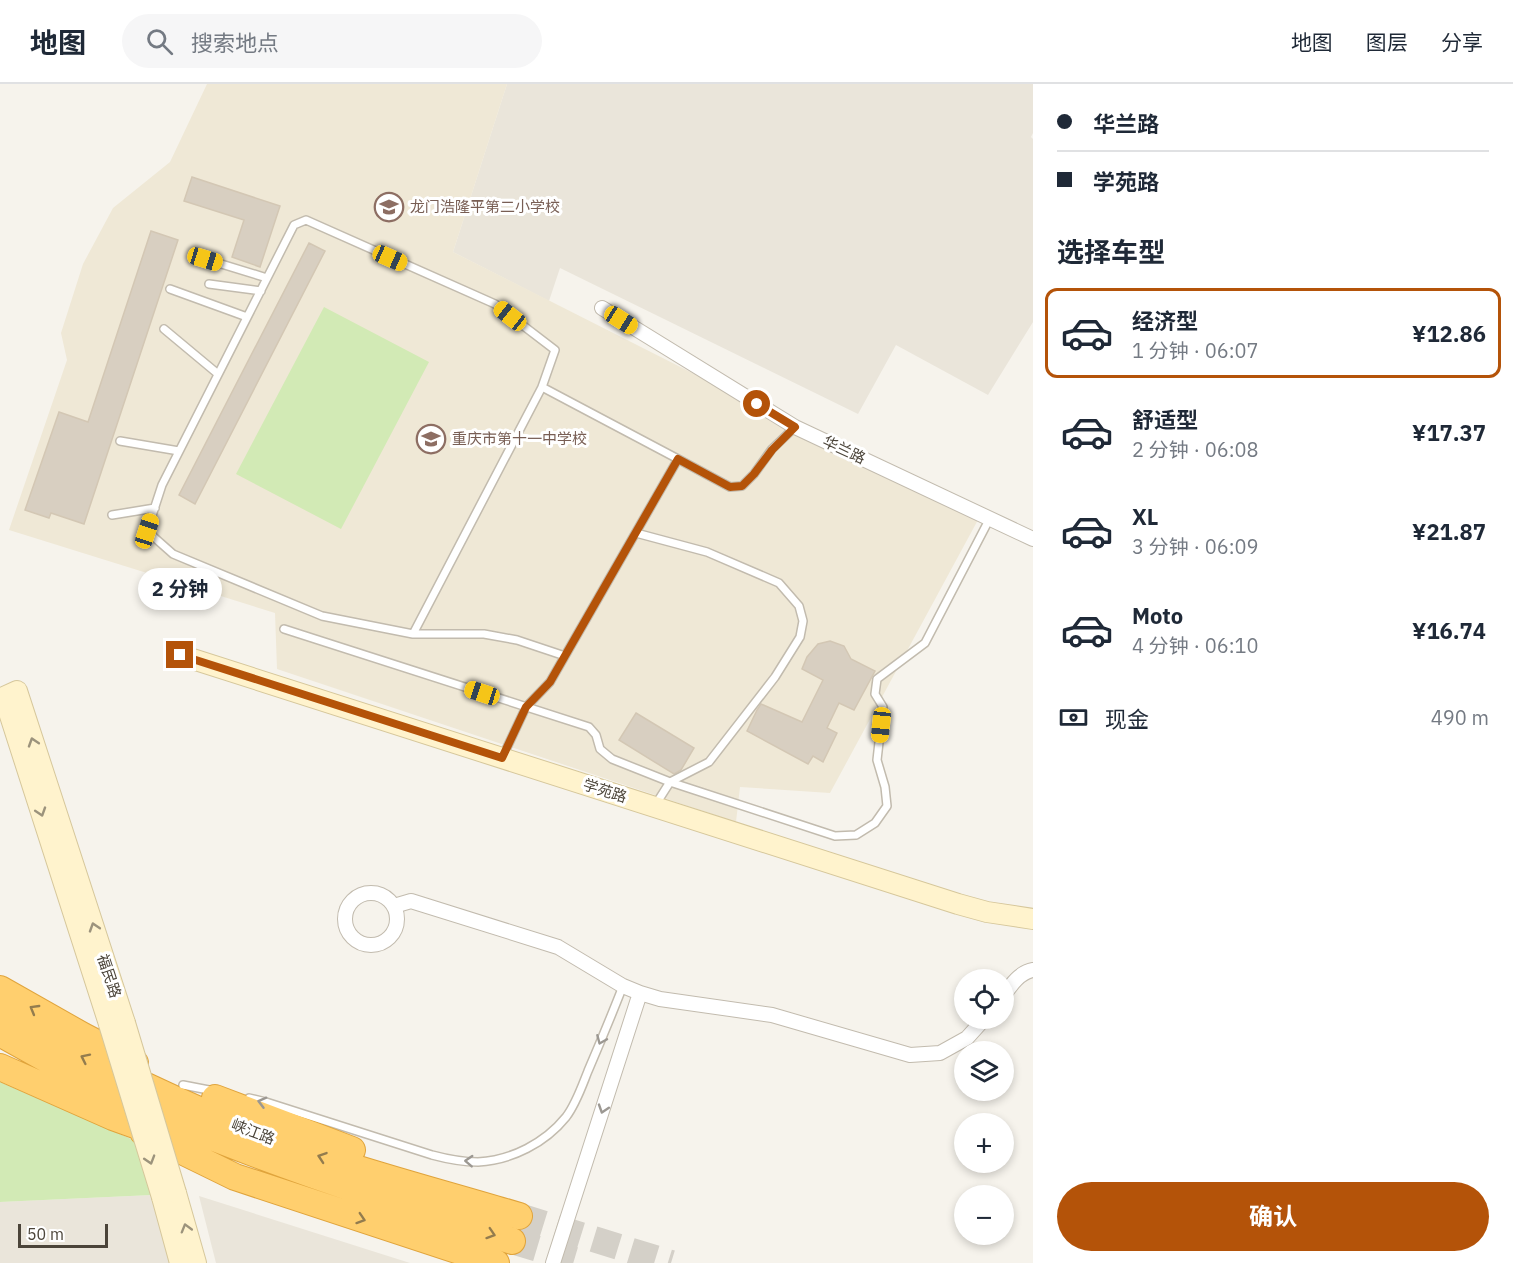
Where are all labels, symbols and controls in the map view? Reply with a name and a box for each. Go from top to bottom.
search box [122,14,542,68]
text: 地图 [30,24,86,61]
icon: search [143,25,176,58]
text: 搜索地点 [191,28,279,57]
text: 地图 [1291,28,1333,56]
text: 图层 [1366,28,1408,56]
text: 分享 [1441,28,1483,56]
text: 华兰路 [1093,109,1159,138]
text: 学苑路 [1093,167,1159,196]
school or university icon: 龙门浩隆平第二小学校 [373,191,405,223]
place label: 龙门浩隆平第二小学校 [410,197,560,216]
text: 选择车型 [1057,234,1165,269]
car [370,242,410,274]
car [185,245,225,273]
car [490,298,530,334]
car [601,303,641,337]
icon: car [1060,306,1114,360]
text: 经济型 [1132,306,1198,335]
text: ¥12.86 [1412,319,1486,348]
text: 1 分钟 · 06:07 [1132,337,1259,364]
route start [743,390,770,417]
icon: car [1060,405,1114,459]
text: 舒适型 [1132,405,1198,434]
text: ¥17.37 [1412,418,1486,447]
school or university icon: 重庆市第十一中学校 [415,423,447,455]
place label: 重庆市第十一中学校 [452,429,587,448]
street label: 华兰路 [820,431,869,468]
text: 2 分钟 · 06:08 [1132,436,1259,463]
text: XL [1132,502,1158,531]
icon: car [1060,504,1114,558]
car [133,511,161,551]
text: ¥21.87 [1412,517,1486,546]
text: 3 分钟 · 06:09 [1132,533,1259,560]
callout: 2 分钟 [138,568,222,610]
text: 2 分钟 [152,575,208,602]
text: Moto [1132,601,1183,630]
icon: car [1060,603,1114,657]
text: ¥16.74 [1412,616,1486,645]
text: 4 分钟 · 06:10 [1132,632,1259,659]
route end [166,641,193,668]
car [462,679,502,707]
icon: cash [1057,701,1090,734]
text: 现金 [1105,704,1149,733]
text: 490 m [1431,704,1489,731]
car [870,706,892,744]
one-way arrow [28,737,41,748]
street label: 学苑路 [581,775,629,807]
one-way arrow [33,806,46,817]
one-way arrow [88,922,101,933]
street label: 福民路 [93,952,125,1000]
map controls [954,969,1014,1245]
button: locate [954,969,1014,1029]
one-way arrow [29,1004,40,1016]
one-way arrow [596,1034,608,1045]
button: layers [954,1041,1014,1101]
one-way arrow [80,1053,91,1065]
one-way arrow [257,1096,267,1109]
one-way arrow [597,1103,610,1114]
button: + [954,1113,1014,1173]
street label: 峡江路 [229,1115,278,1148]
one-way arrow [317,1152,328,1164]
one-way arrow [143,1154,155,1165]
one-way arrow [465,1155,474,1168]
button: 确认 [1057,1182,1489,1251]
button: − [954,1185,1014,1245]
one-way arrow [355,1212,366,1224]
scale bar [18,1221,108,1248]
one-way arrow [181,1223,193,1234]
text: 50 m [27,1224,64,1244]
one-way arrow [485,1227,496,1239]

